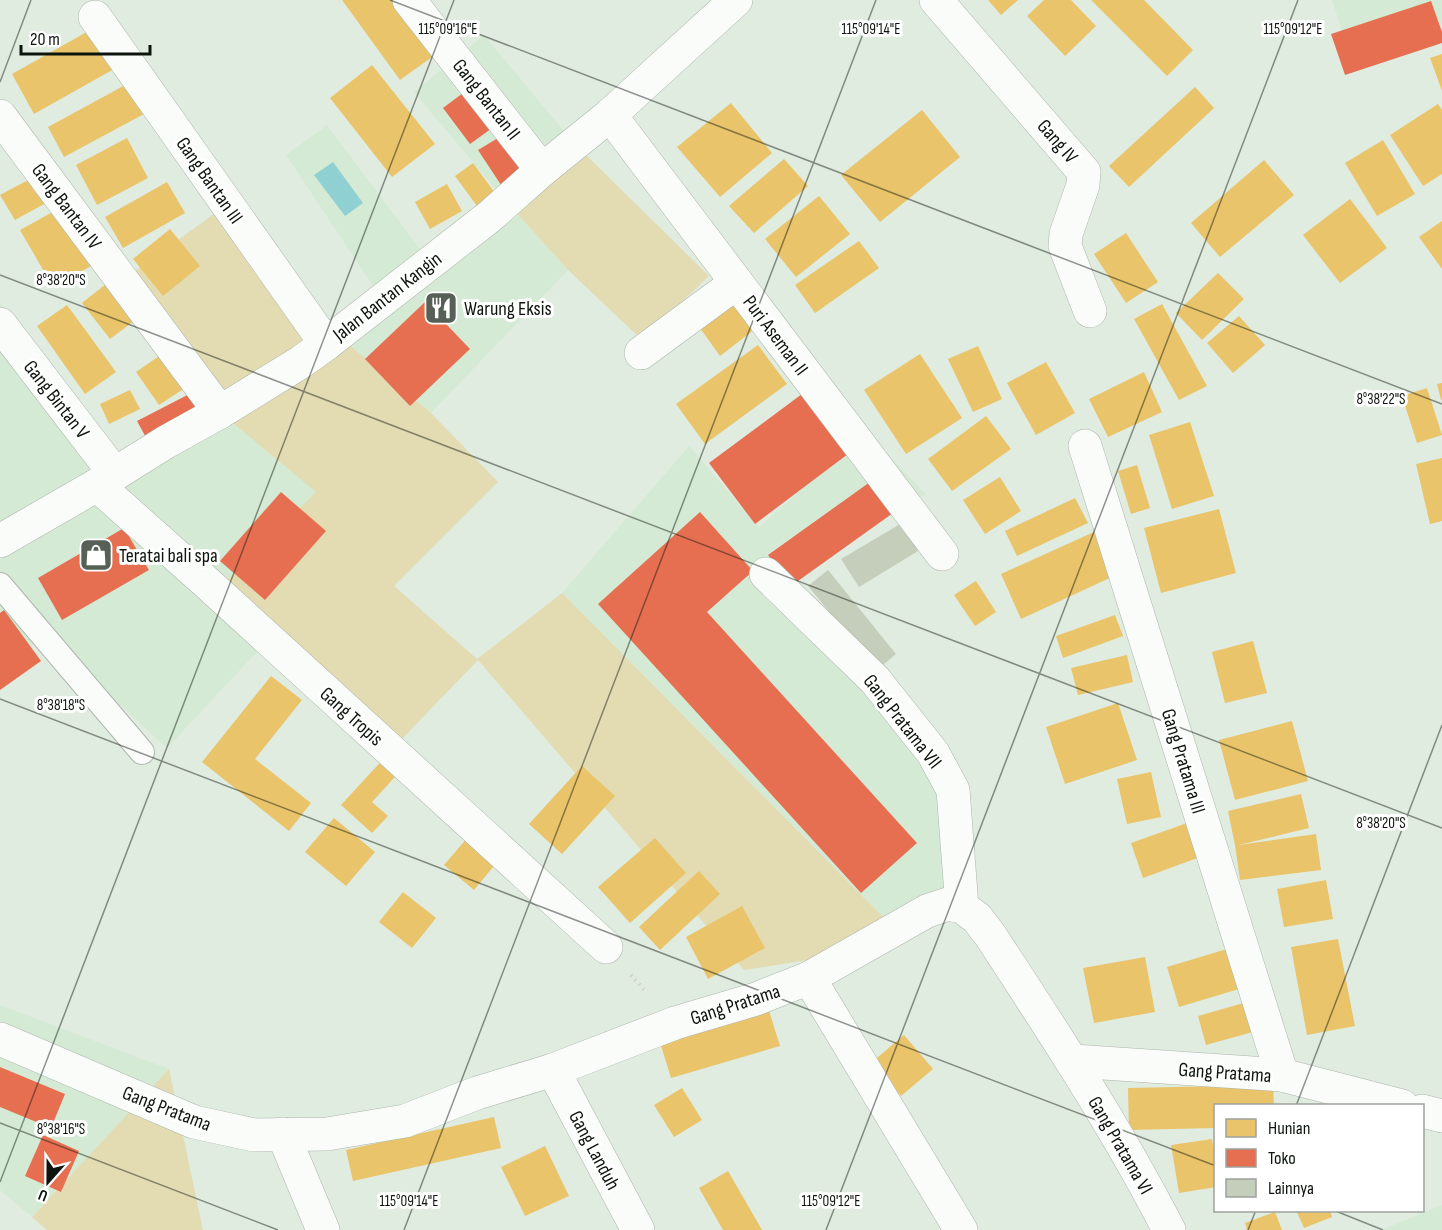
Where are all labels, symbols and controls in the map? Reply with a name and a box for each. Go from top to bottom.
scale bar [21,18,150,56]
text: 115°09'16"E [418,20,478,39]
text: 115°09'14"E [842,20,900,39]
text: 115°09'12"E [1264,20,1322,39]
text: 20 m [30,29,60,50]
street label: Gang Bantan II [447,54,525,145]
street label: Gang IV [1032,115,1083,169]
street label: Gang Bantan III [171,133,248,229]
street label: Gang Bantan IV [26,159,106,254]
street label: Jalan Bantan Kangin [328,247,447,347]
text: 8°38'20"S [36,271,86,290]
restaurant icon: Warung Eksis [423,290,459,326]
street label: Puri Aseman II [737,291,813,380]
place label: Warung Eksis [464,297,552,321]
street label: Gang Bintan V [18,356,94,444]
text: 8°38'22"S [1356,390,1406,409]
shop icon: Teratai bali spa [78,537,114,573]
place label: Teratai bali spa [119,544,218,568]
street label: Gang Pratama VII [858,670,947,774]
street label: Gang Tropis [315,682,388,751]
text: 8°38'18"S [37,696,85,715]
street label: Gang Pratama III [1156,706,1210,817]
text: 8°38'20"S [1356,814,1406,833]
street label: Gang Pratama [687,979,783,1031]
street label: Gang Pratama [1178,1058,1272,1088]
street label: Gang Pratama [119,1081,214,1137]
street label: Gang Pratama VI [1082,1092,1158,1199]
legend [1214,1104,1424,1212]
street label: Gang Landuh [563,1107,625,1194]
text: Hunian [1268,1118,1310,1139]
text: 8°38'16"S [37,1120,85,1139]
text: Toko [1268,1148,1296,1169]
north arrow [18,1152,78,1212]
text: Lainnya [1268,1178,1314,1199]
text: U [36,1184,50,1205]
text: 115°09'14"E [380,1192,438,1211]
text: 115°09'12"E [802,1192,860,1211]

